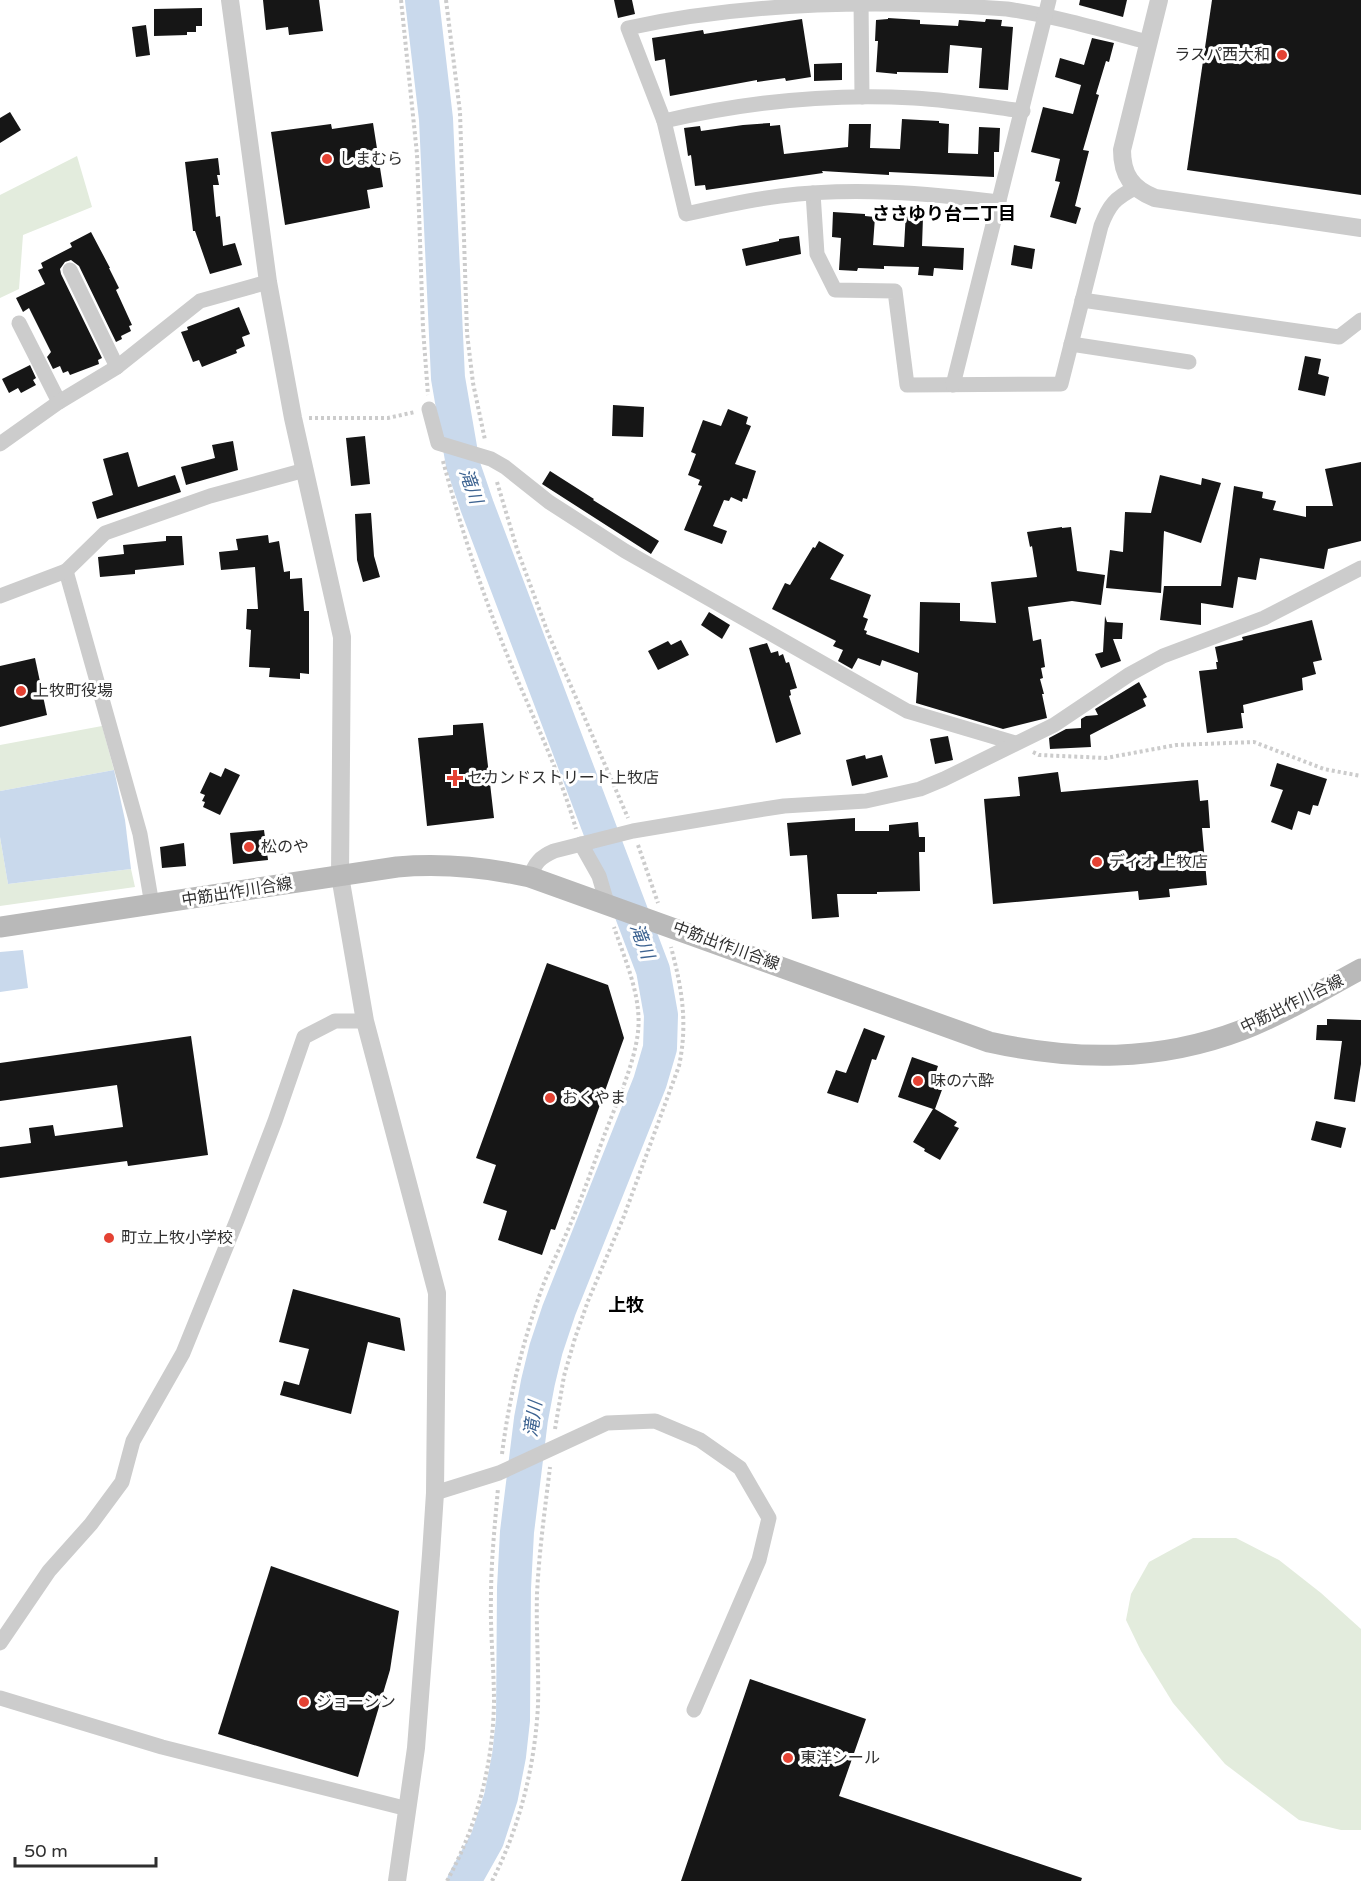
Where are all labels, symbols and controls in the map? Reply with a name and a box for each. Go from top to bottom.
place label: ラスパ西大和 [1174,45,1270,65]
marker: ラスパ西大和 [1275,48,1289,62]
place label: しまむら [339,149,403,169]
marker: しまむら [320,152,334,166]
district label: ささゆり台二丁目 [872,203,1016,225]
water label: 滝川 [455,465,488,509]
place label: 上牧町役場 [33,681,113,701]
marker: 上牧町役場 [14,684,28,698]
place label: セカンドストリート上牧店 [467,768,659,788]
marker: セカンドストリート上牧店 [448,771,462,785]
place label: 松のや [261,837,309,857]
marker: 松のや [242,840,256,854]
place label: ディオ 上牧店 [1109,852,1208,872]
marker: ディオ 上牧店 [1090,855,1104,869]
street label: 中筋出作川合線 [180,873,294,911]
street label: 中筋出作川合線 [670,917,782,975]
water label: 滝川 [625,920,659,964]
street label: 中筋出作川合線 [1237,970,1347,1038]
place label: 味の六酔 [930,1071,994,1091]
marker: 味の六酔 [911,1074,925,1088]
place label: おくやま [562,1088,626,1108]
marker: おくやま [543,1091,557,1105]
place label: 町立上牧小学校 [121,1228,233,1248]
marker: 町立上牧小学校 [102,1231,116,1245]
district label: 上牧 [608,1294,644,1316]
water label: 滝川 [520,1398,547,1438]
place label: ジョーシン [316,1692,396,1712]
marker: ジョーシン [297,1695,311,1709]
place label: 東洋シール [800,1748,880,1768]
marker: 東洋シール [781,1751,795,1765]
scale bar [15,1830,156,1868]
text: 50 m [24,1840,68,1862]

